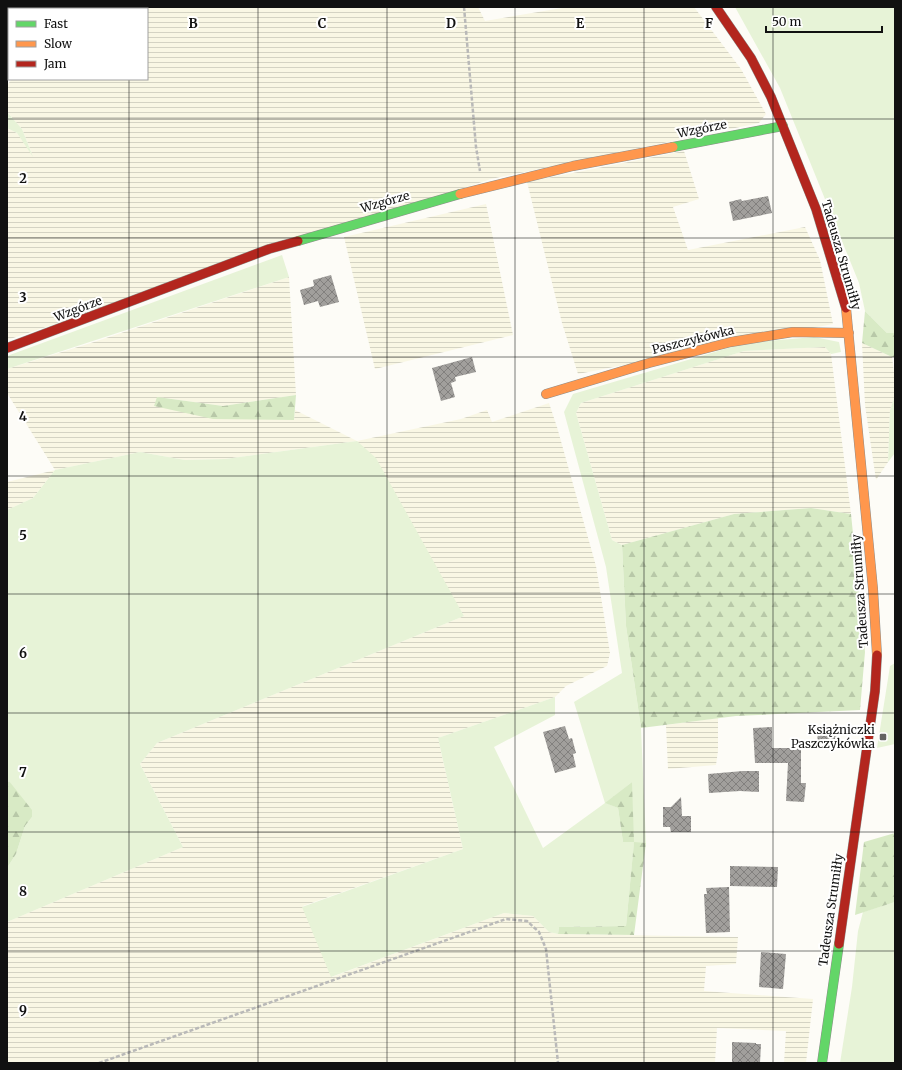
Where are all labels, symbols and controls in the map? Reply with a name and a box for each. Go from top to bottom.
legend [8,8,148,80]
scale bar [766,8,882,34]
text: 50 m [772,14,801,29]
text: B [188,15,198,32]
text: C [318,15,327,32]
text: D [446,15,456,32]
text: E [576,15,585,32]
text: F [705,15,713,32]
text: Fast [44,16,68,31]
text: Slow [44,36,73,51]
text: Jam [43,56,67,71]
street label: Wzgórze [675,116,728,141]
text: 2 [19,170,27,187]
street label: Wzgórze [358,187,411,216]
street label: Tadeusza Strumiłły [819,198,864,312]
text: 3 [19,289,27,306]
street label: Wzgórze [51,293,104,325]
street label: Paszczykówka [650,322,736,357]
text: 4 [19,408,28,425]
text: 5 [19,527,27,544]
street label: Tadeusza Strumiłły [848,534,871,648]
text: 6 [19,645,27,662]
place label: Książniczki Paszczykówka [791,722,876,751]
marker: Książniczki Paszczykówka [878,732,888,742]
text: 7 [19,764,27,781]
street label: Tadeusza Strumiłły [815,853,846,967]
text: 8 [19,883,27,900]
text: 9 [19,1002,27,1019]

